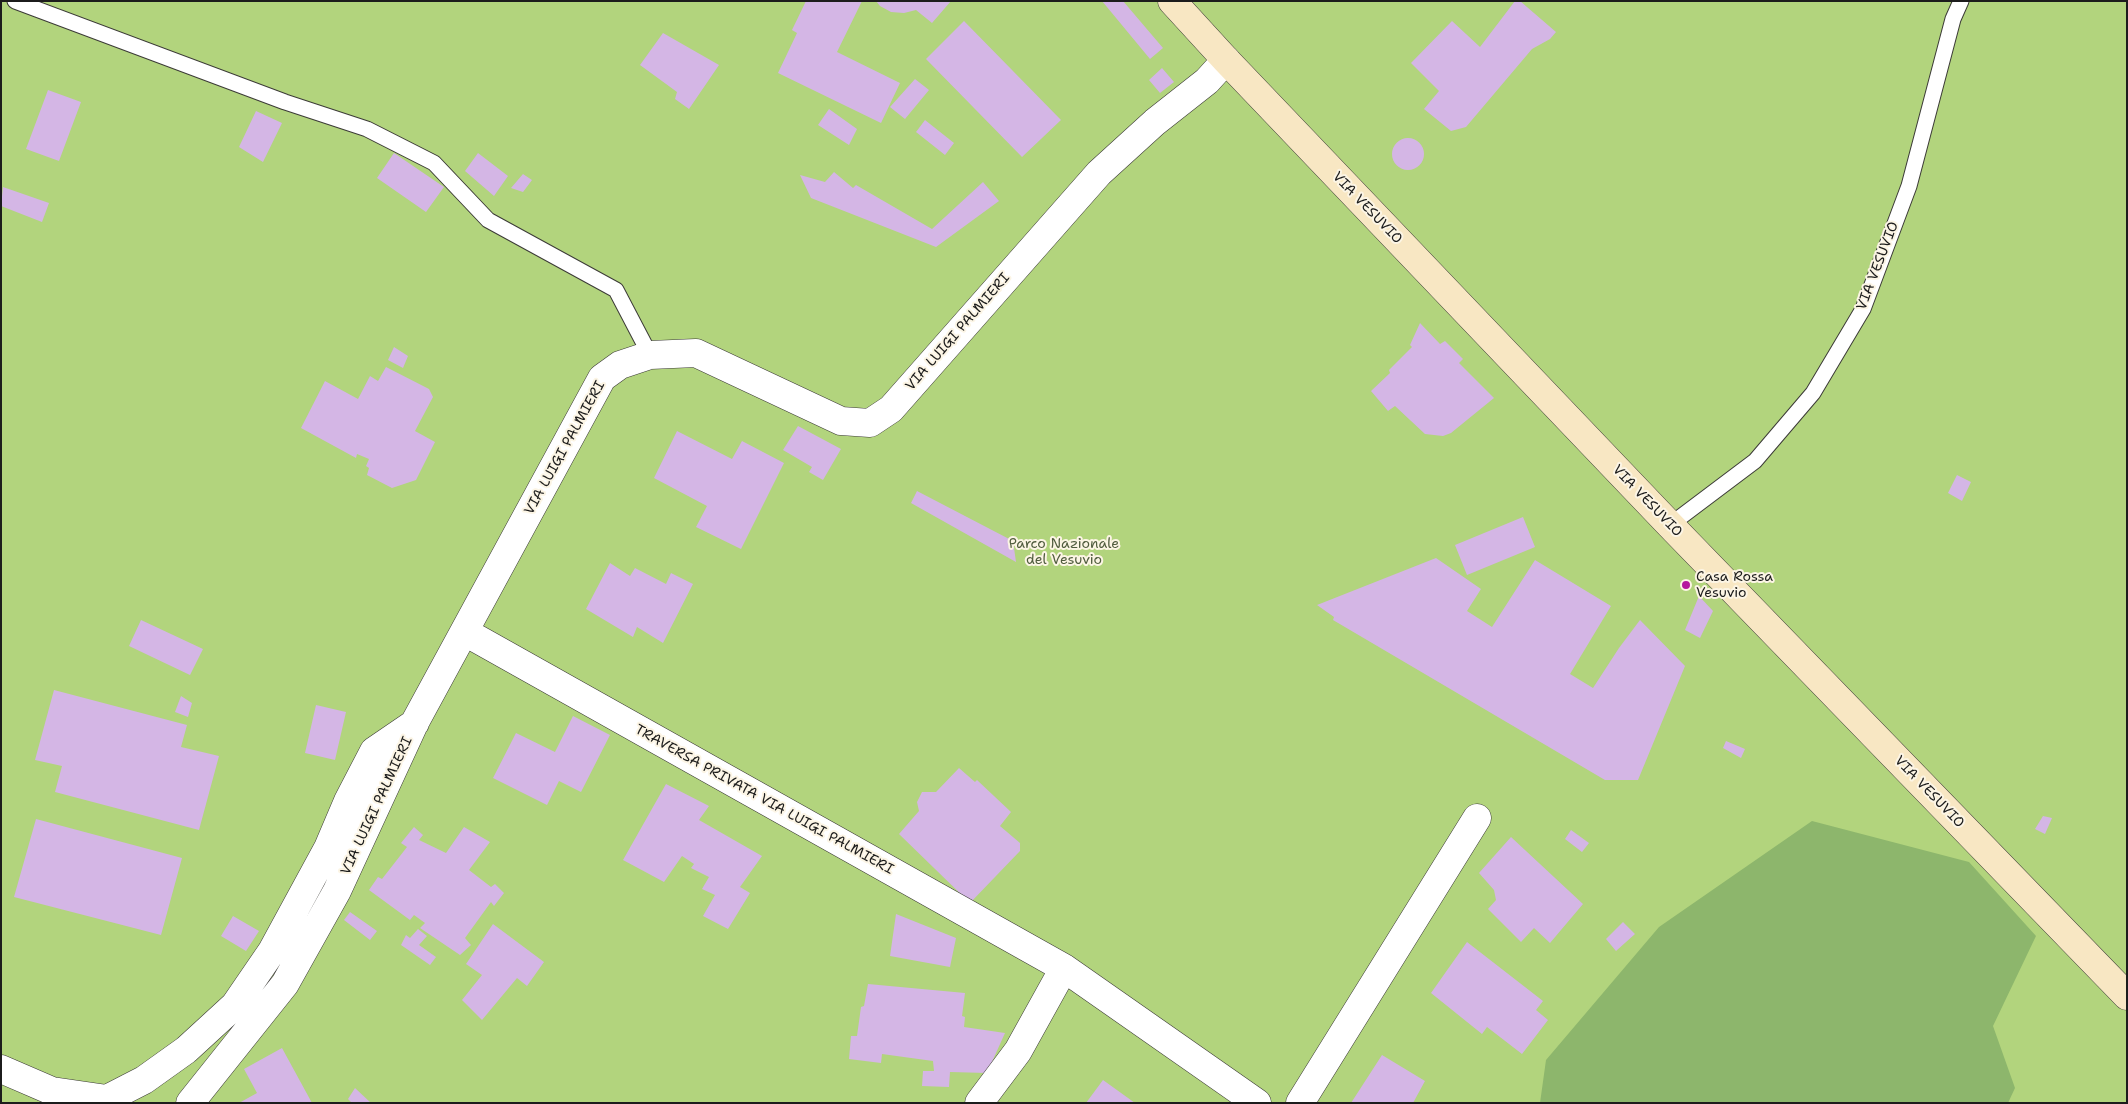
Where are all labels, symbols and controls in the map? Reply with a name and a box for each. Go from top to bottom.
street label: VIA VESUVIO [1329,169,1405,247]
street label: VIA VESUVIO [1853,219,1903,313]
street label: VIA LUIGI PALMIERI [902,270,1014,394]
street label: VIA LUIGI PALMIERI [521,378,609,518]
street label: VIA VESUVIO [1609,462,1685,540]
park label: Parco Nazionale del Vesuvio [1009,536,1119,568]
place label: Casa Rossa Vesuvio [1696,569,1773,602]
marker: Casa Rossa Vesuvio [1680,579,1692,591]
street label: TRAVERSA PRIVATA VIA LUIGI PALMIERI [632,722,896,878]
street label: VIA LUIGI PALMIERI [338,734,416,878]
street label: VIA VESUVIO [1891,753,1967,831]

